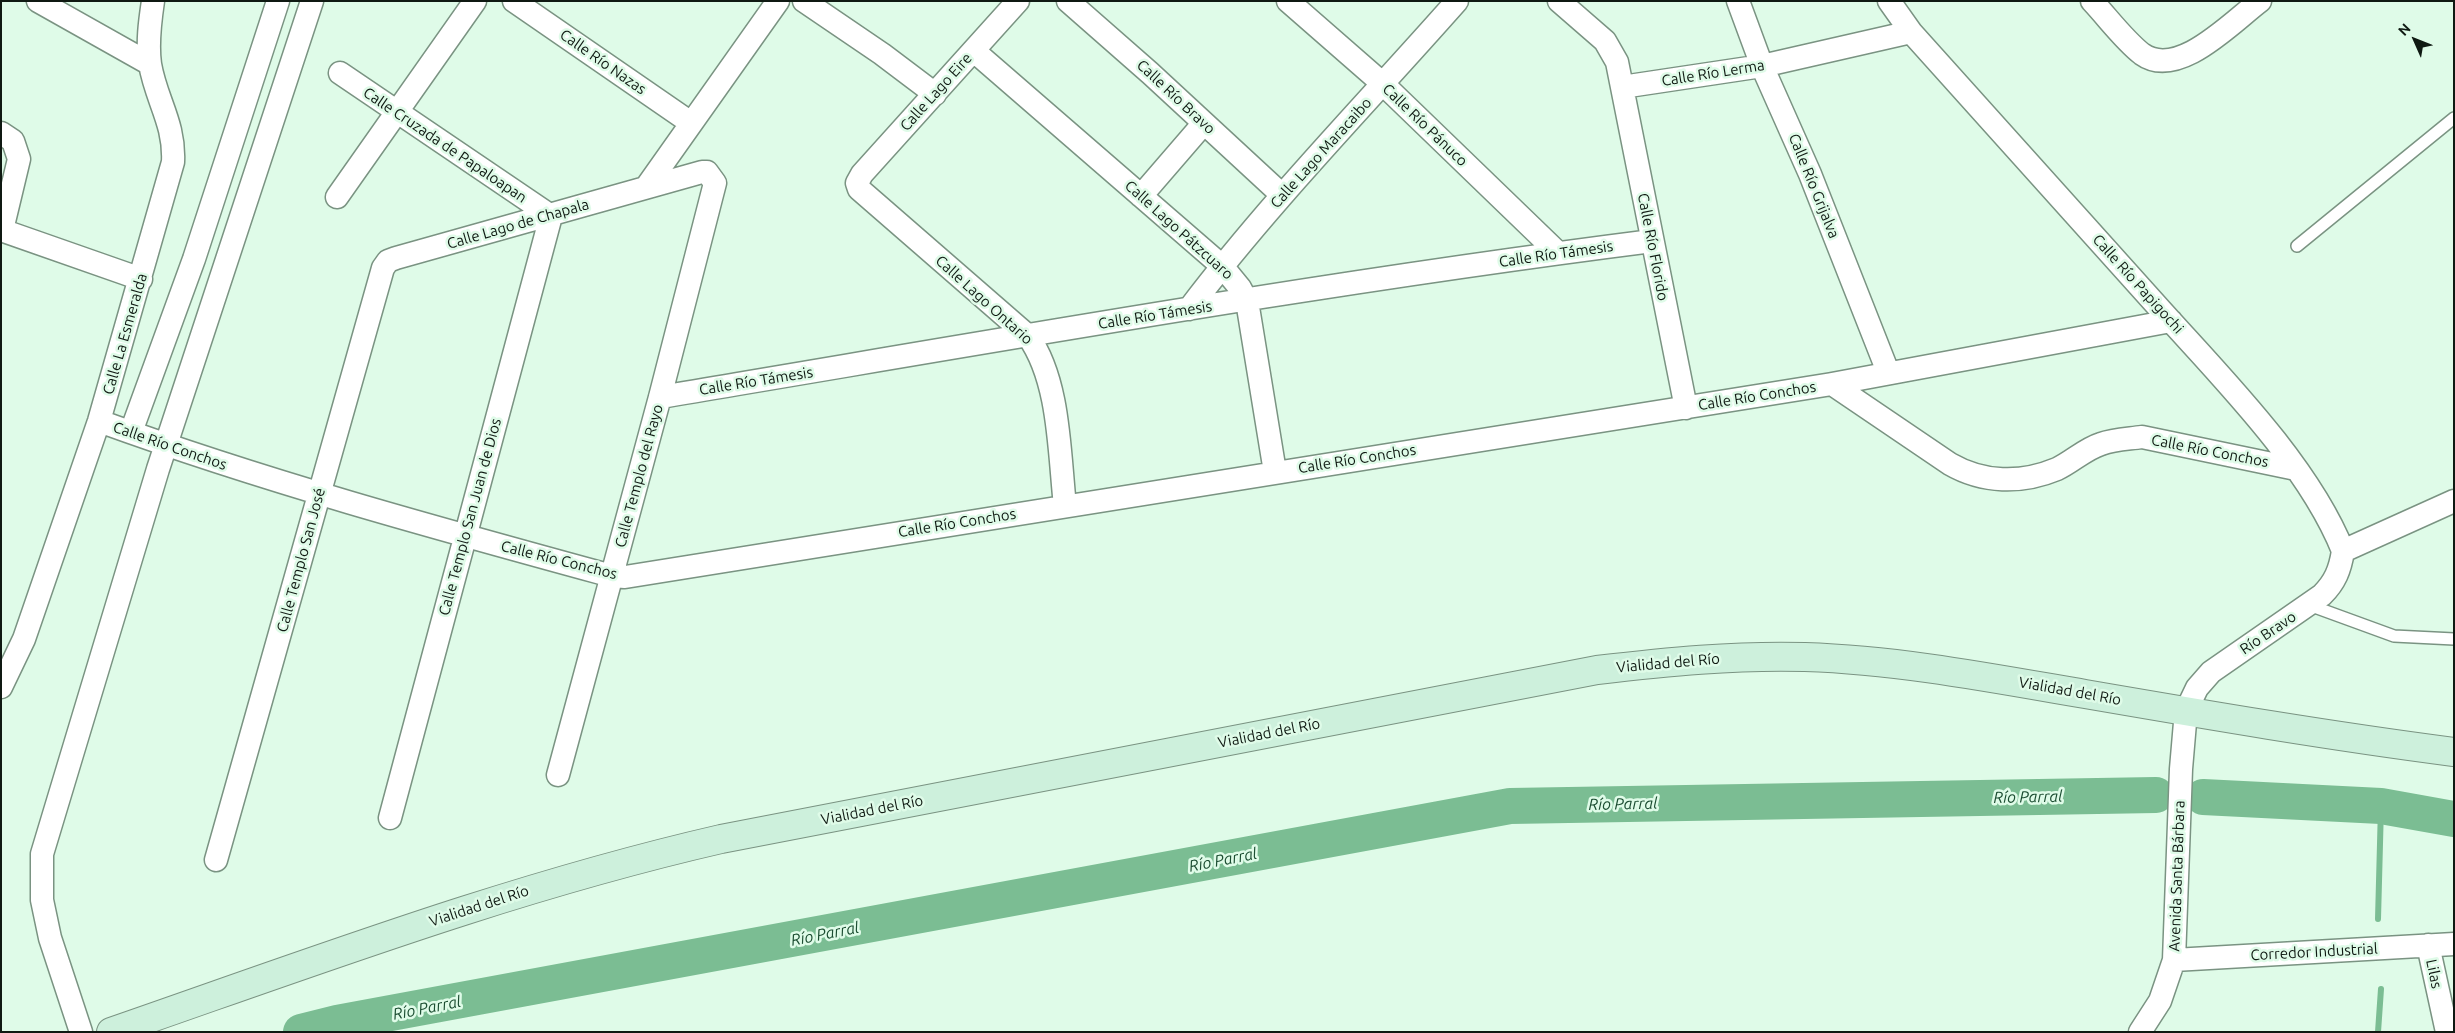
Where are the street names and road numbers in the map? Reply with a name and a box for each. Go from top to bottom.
street label: Calle Río Nazas [556,26,650,98]
street label: Calle Lago Eire [896,49,976,135]
street label: Calle Río Bravo [1133,56,1219,138]
street label: Calle Río Lerma [1660,56,1766,90]
street label: Calle Río Pánuco [1379,80,1471,170]
street label: Calle Cruzada de Papaloapan [360,83,530,207]
street label: Calle Lago Maracaibo [1267,94,1375,212]
street label: Calle Río Grijalva [1785,131,1843,241]
street label: Calle Lago Pátzcuaro [1121,177,1237,283]
street label: Calle Río Florido [1634,192,1672,302]
street label: Calle Lago de Chapala [445,195,591,253]
street label: Calle Río Papigochi [2089,231,2187,337]
street label: Calle Río Támesis [1498,237,1614,271]
street label: Calle Lago Ontario [932,252,1036,348]
street label: Calle La Esmeralda [99,271,151,397]
street label: Calle Río Támesis [1097,297,1213,333]
street label: Calle Río Támesis [698,363,814,399]
street label: Calle Río Conchos [1697,378,1817,414]
street label: Calle Templo del Rayo [611,402,667,550]
street label: Calle Templo San Juan de Dios [435,416,505,618]
street label: Calle Río Conchos [111,418,229,474]
street label: Calle Río Conchos [2150,431,2270,471]
street label: Calle Río Conchos [1297,441,1417,477]
street label: Calle Templo San José [273,486,329,634]
street label: Calle Río Conchos [897,505,1017,541]
street label: Calle Río Conchos [499,537,619,583]
street label: Río Bravo [2236,608,2300,658]
street label: Vialidad del Río [1615,650,1721,676]
street label: Vialidad del Río [2017,673,2123,709]
street label: Vialidad del Río [1216,714,1322,752]
street label: Vialidad del Río [819,791,925,829]
street label: Avenida Santa Bárbara [2165,800,2189,952]
street label: Vialidad del Río [427,881,531,931]
street label: Corredor Industrial [2250,940,2378,964]
street label: Lilas [2422,958,2446,990]

